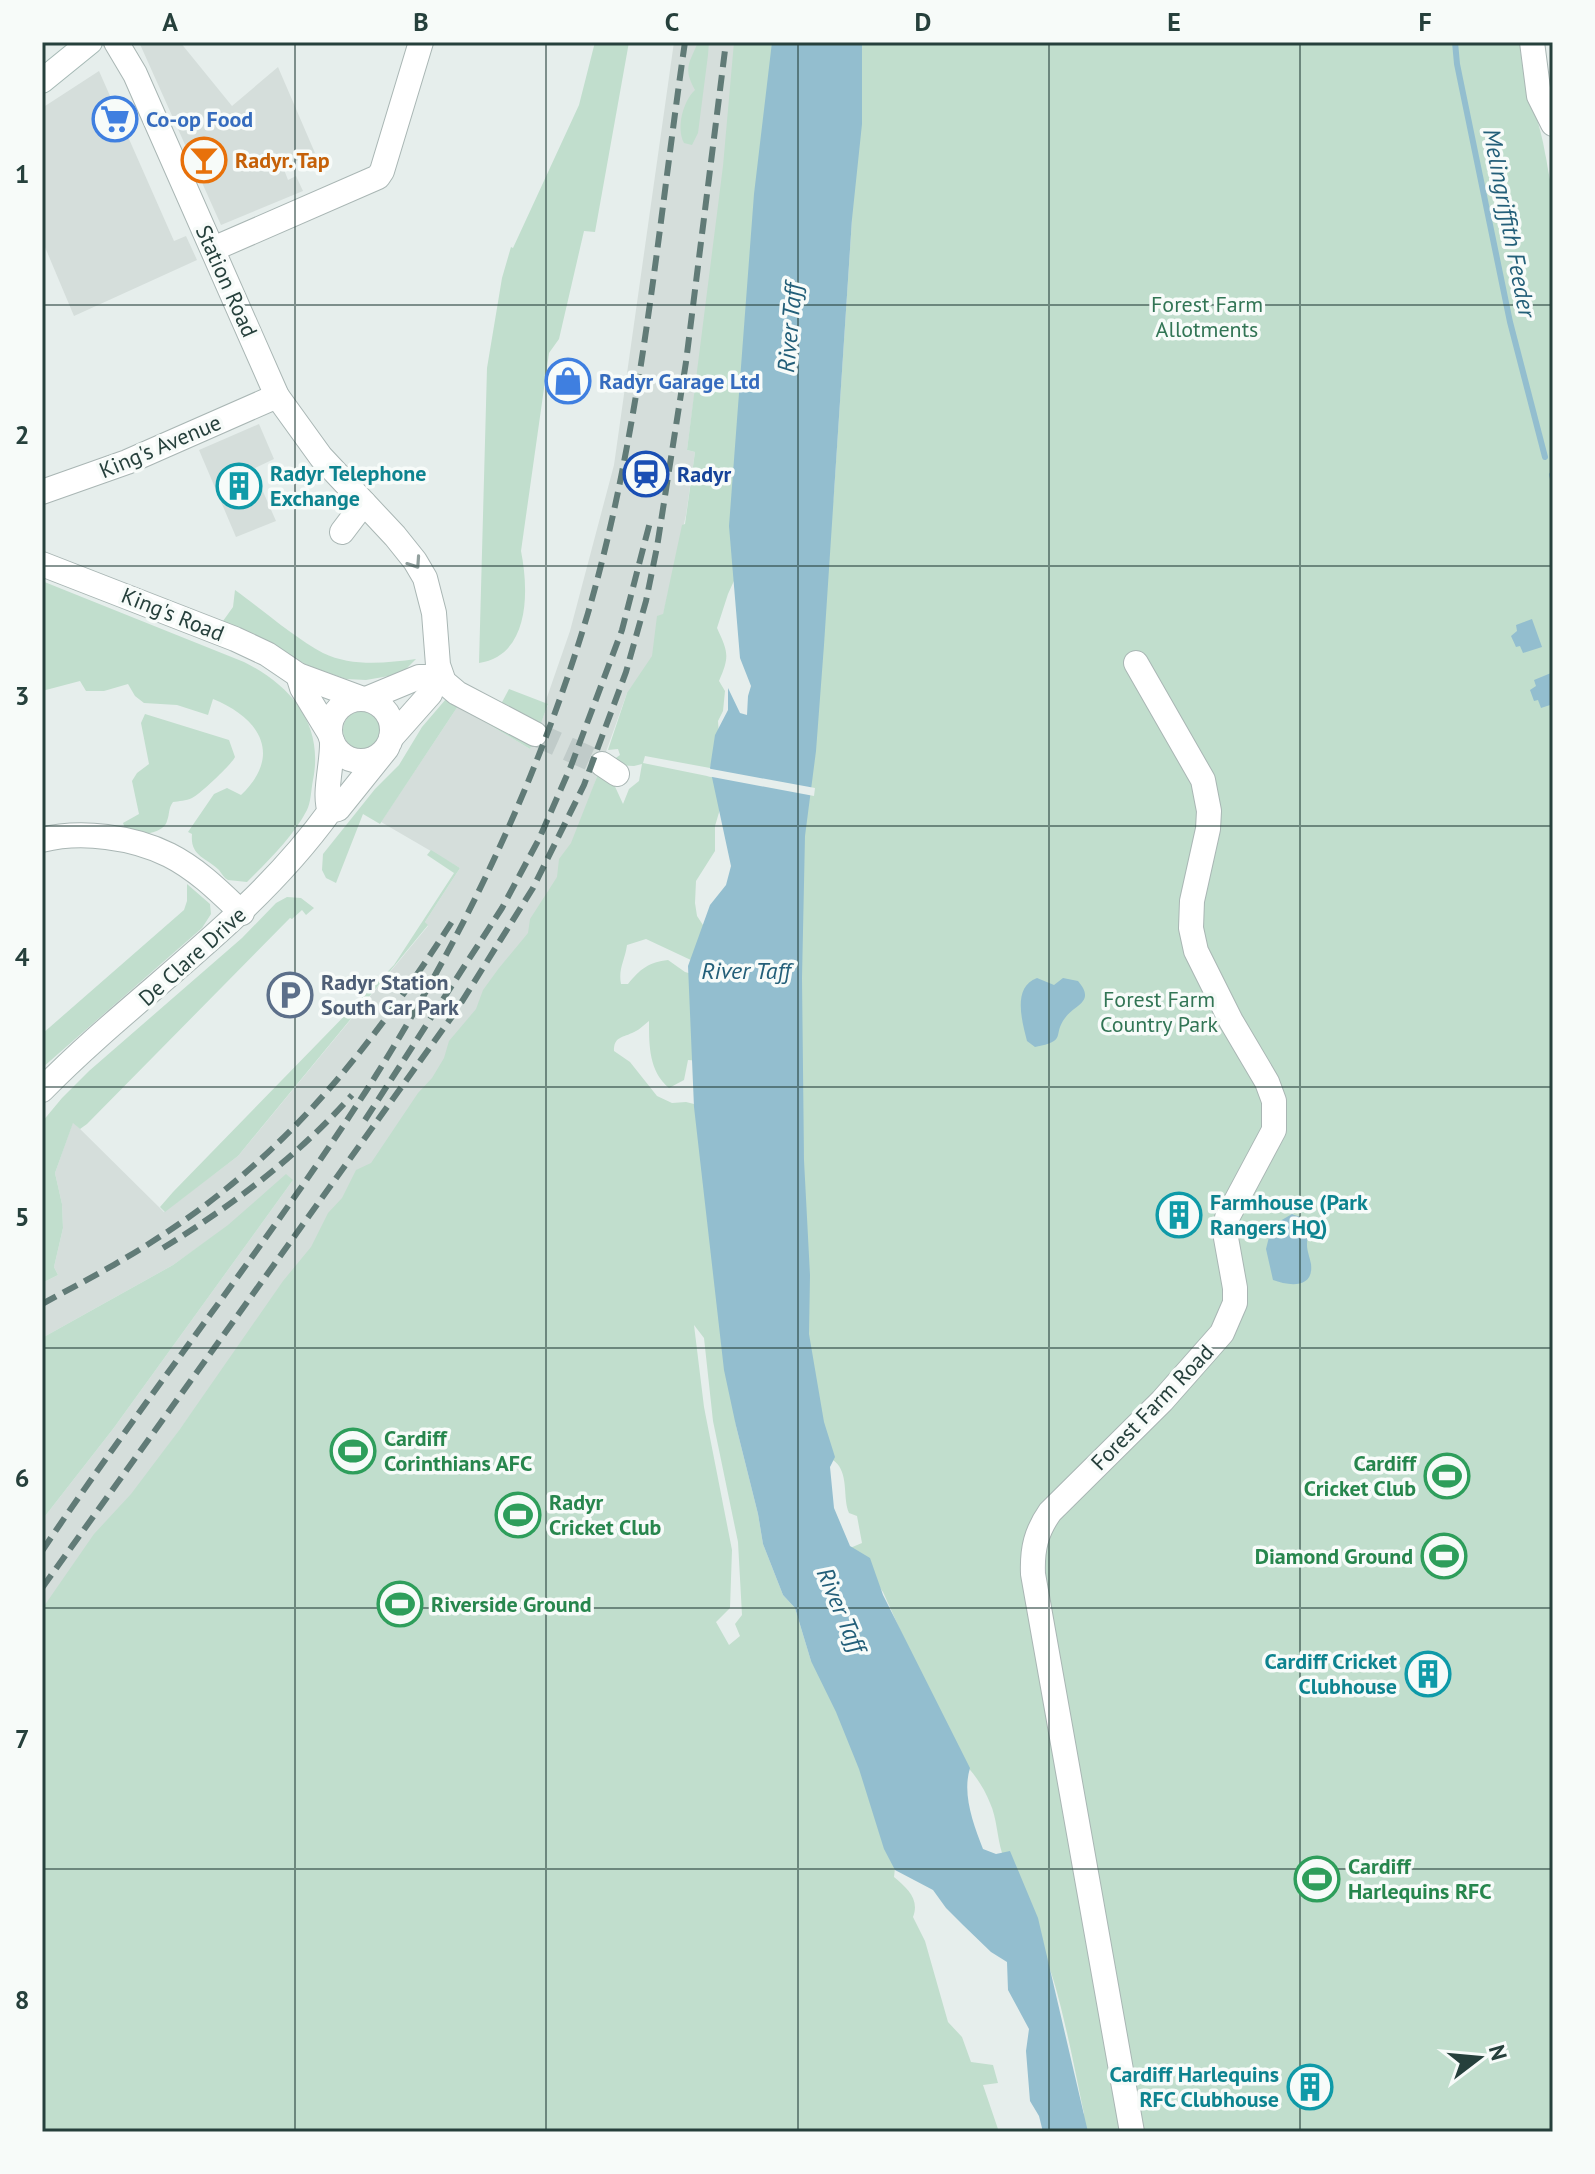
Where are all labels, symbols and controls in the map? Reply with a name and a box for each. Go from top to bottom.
text: A [162,5,178,38]
text: B [413,5,429,38]
text: C [665,5,679,38]
text: D [915,5,931,38]
text: E [1167,5,1181,38]
text: F [1418,5,1432,38]
supermarket icon: Co-op Food [91,95,139,143]
place label: Co-op Food [146,105,253,133]
water label: Melingriffith Feeder [1476,126,1543,322]
bar icon: Radyr. Tap [180,136,228,184]
place label: Radyr. Tap [235,146,330,174]
text: 1 [15,157,29,190]
street label: Station Road [190,221,264,341]
water label: River Taff [770,278,809,374]
park label: Forest Farm Allotments [1151,290,1263,343]
shop icon: Radyr Garage Ltd [544,357,592,405]
place label: Radyr Garage Ltd [599,367,760,395]
street label: King's Avenue [95,408,225,484]
text: 2 [15,418,29,451]
station icon: Radyr [622,450,670,498]
place label: Radyr Telephone Exchange [270,459,426,512]
place label: Radyr [677,460,732,488]
building icon: Radyr Telephone Exchange [215,462,263,510]
one-way arrow [405,554,420,568]
street label: King's Road [118,581,228,647]
text: 3 [15,679,29,712]
street label: De Clare Drive [132,900,252,1012]
text: 4 [15,940,30,973]
water label: River Taff [701,955,795,986]
place label: Radyr Station South Car Park [321,968,459,1021]
parking icon: Radyr Station South Car Park [266,971,314,1019]
park label: Forest Farm Country Park [1100,985,1219,1038]
place label: Farmhouse (Park Rangers HQ) [1210,1188,1368,1241]
building icon: Farmhouse (Park Rangers HQ) [1155,1191,1203,1239]
text: 5 [15,1200,29,1233]
street label: Forest Farm Road [1085,1338,1219,1476]
place label: Cardiff Corinthians AFC [384,1424,532,1477]
sports icon: Cardiff Corinthians AFC [329,1427,377,1475]
place label: Cardiff Cricket Club [1304,1449,1418,1502]
sports icon: Cardiff Cricket Club [1423,1452,1471,1500]
text: 6 [15,1461,29,1494]
place label: Radyr Cricket Club [549,1488,661,1541]
sports icon: Radyr Cricket Club [494,1491,542,1539]
sports icon: Diamond Ground [1420,1532,1468,1580]
place label: Diamond Ground [1255,1542,1413,1570]
water label: River Taff [810,1563,875,1661]
sports icon: Riverside Ground [376,1580,424,1628]
place label: Riverside Ground [431,1590,592,1618]
place label: Cardiff Cricket Clubhouse [1265,1647,1397,1700]
building icon: Cardiff Cricket Clubhouse [1404,1650,1452,1698]
text: 7 [15,1722,29,1755]
place label: Cardiff Harlequins RFC [1348,1852,1492,1905]
sports icon: Cardiff Harlequins RFC [1293,1855,1341,1903]
text: 8 [15,1983,29,2016]
north arrow [1439,2018,1519,2098]
text: N [1483,2042,1514,2063]
place label: Cardiff Harlequins RFC Clubhouse [1110,2060,1279,2113]
building icon: Cardiff Harlequins RFC Clubhouse [1286,2063,1334,2111]

